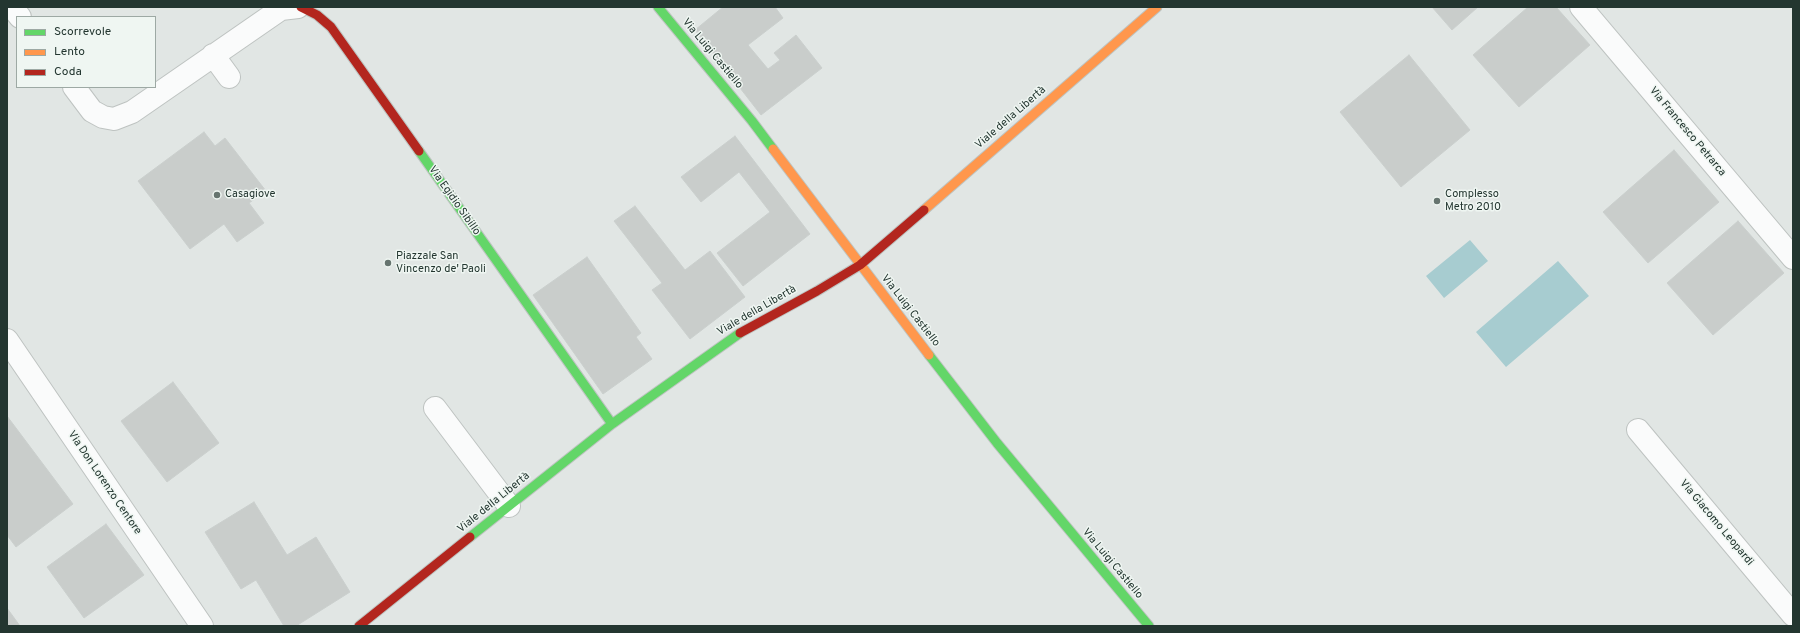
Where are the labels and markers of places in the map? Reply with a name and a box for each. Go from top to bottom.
place label: Casagiove [225,188,275,202]
place label: Complesso Metro 2010 [1445,188,1501,214]
marker: Casagiove [212,190,222,200]
marker: Complesso Metro 2010 [1432,196,1442,206]
place label: Piazzale San Vincenzo de' Paoli [396,250,486,276]
marker: Piazzale San Vincenzo de' Paoli [383,258,393,268]

